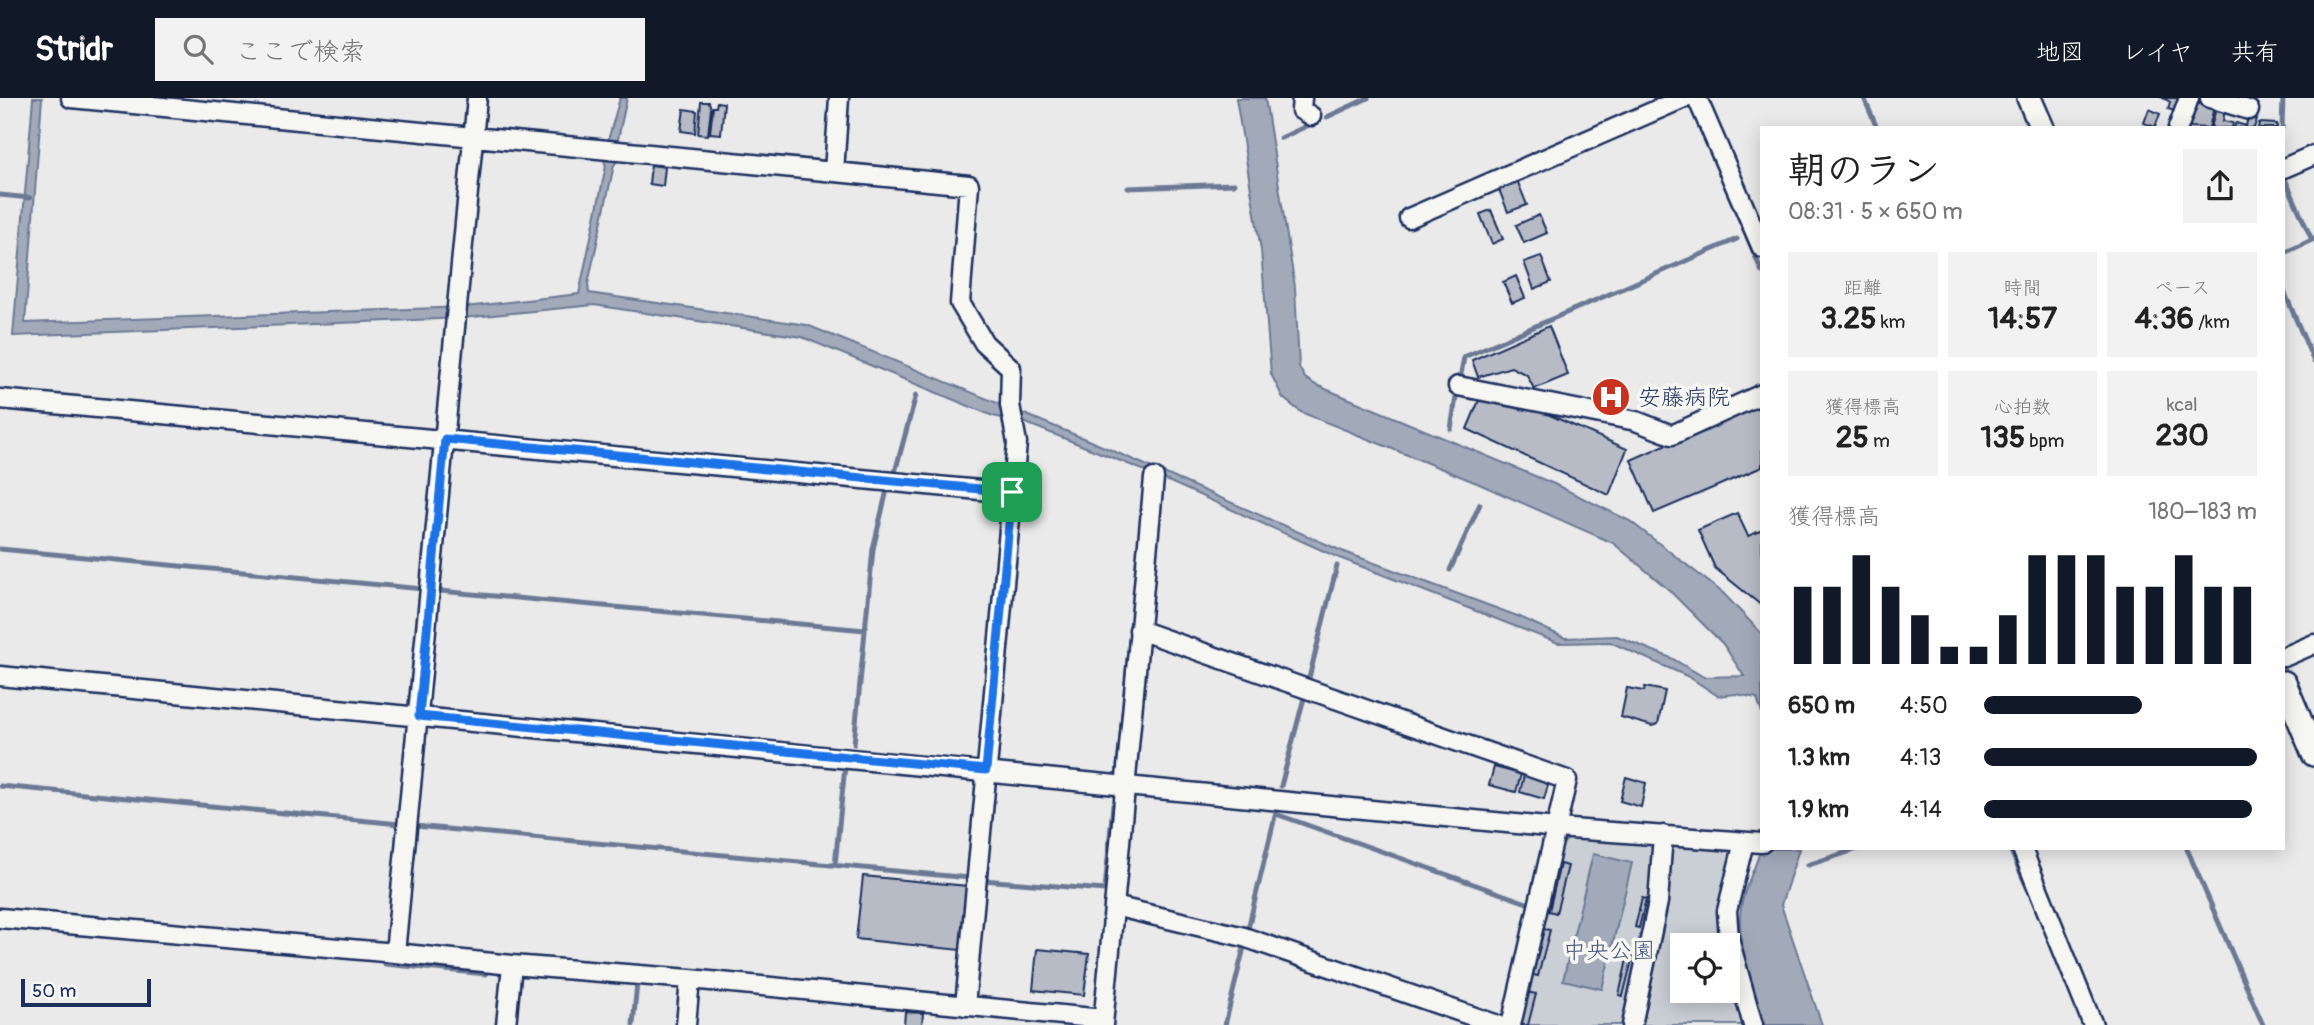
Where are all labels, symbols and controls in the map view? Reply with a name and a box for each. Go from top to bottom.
search box [155,18,645,81]
text: Stridr [35,29,113,70]
icon: search [179,30,217,68]
text: ここで検索 [235,36,365,68]
text: 地図 [2036,38,2084,67]
text: レイヤ [2122,38,2193,67]
text: 共有 [2231,38,2279,67]
text: 朝のラン [1788,147,1940,195]
button: share [2183,149,2257,223]
text: 08:31 · 5 × 650 m [1788,197,1963,226]
text: 距離 [1844,276,1882,300]
text: 時間 [2003,276,2042,300]
text: ペース [2154,276,2210,300]
text: 3.25 [1820,300,1877,337]
text: 14:57 [1988,300,2057,337]
text: 4:36 [2134,300,2194,337]
text: km [1877,310,1905,334]
text: /km [2194,310,2230,334]
hospital icon: 安藤病院 [1590,376,1632,418]
place label: 安藤病院 [1638,383,1730,412]
text: kcal [2167,393,2198,417]
text: 獲得標高 [1825,395,1901,419]
text: 心拍数 [1994,395,2051,419]
text: 230 [2156,417,2209,454]
text: 25 [1836,419,1869,456]
text: 135 [1980,419,2025,456]
text: m [1869,429,1890,453]
text: bpm [2025,429,2065,453]
pin [982,462,1042,522]
icon: arrive [993,473,1031,511]
text: 180–183 m [2148,497,2257,526]
text: 獲得標高 [1788,502,1880,531]
text: 650 m [1788,691,1855,720]
text: 4:50 [1900,691,1948,720]
text: 1.3 km [1788,743,1850,772]
text: 4:13 [1900,743,1941,772]
text: 1.9 km [1788,795,1849,824]
text: 4:14 [1900,795,1942,824]
map controls [1670,933,1740,1003]
button: locate [1670,933,1740,1003]
park label: 中央公園 [1563,936,1655,965]
scale bar [21,976,150,1008]
text: 50 m [32,979,76,1003]

